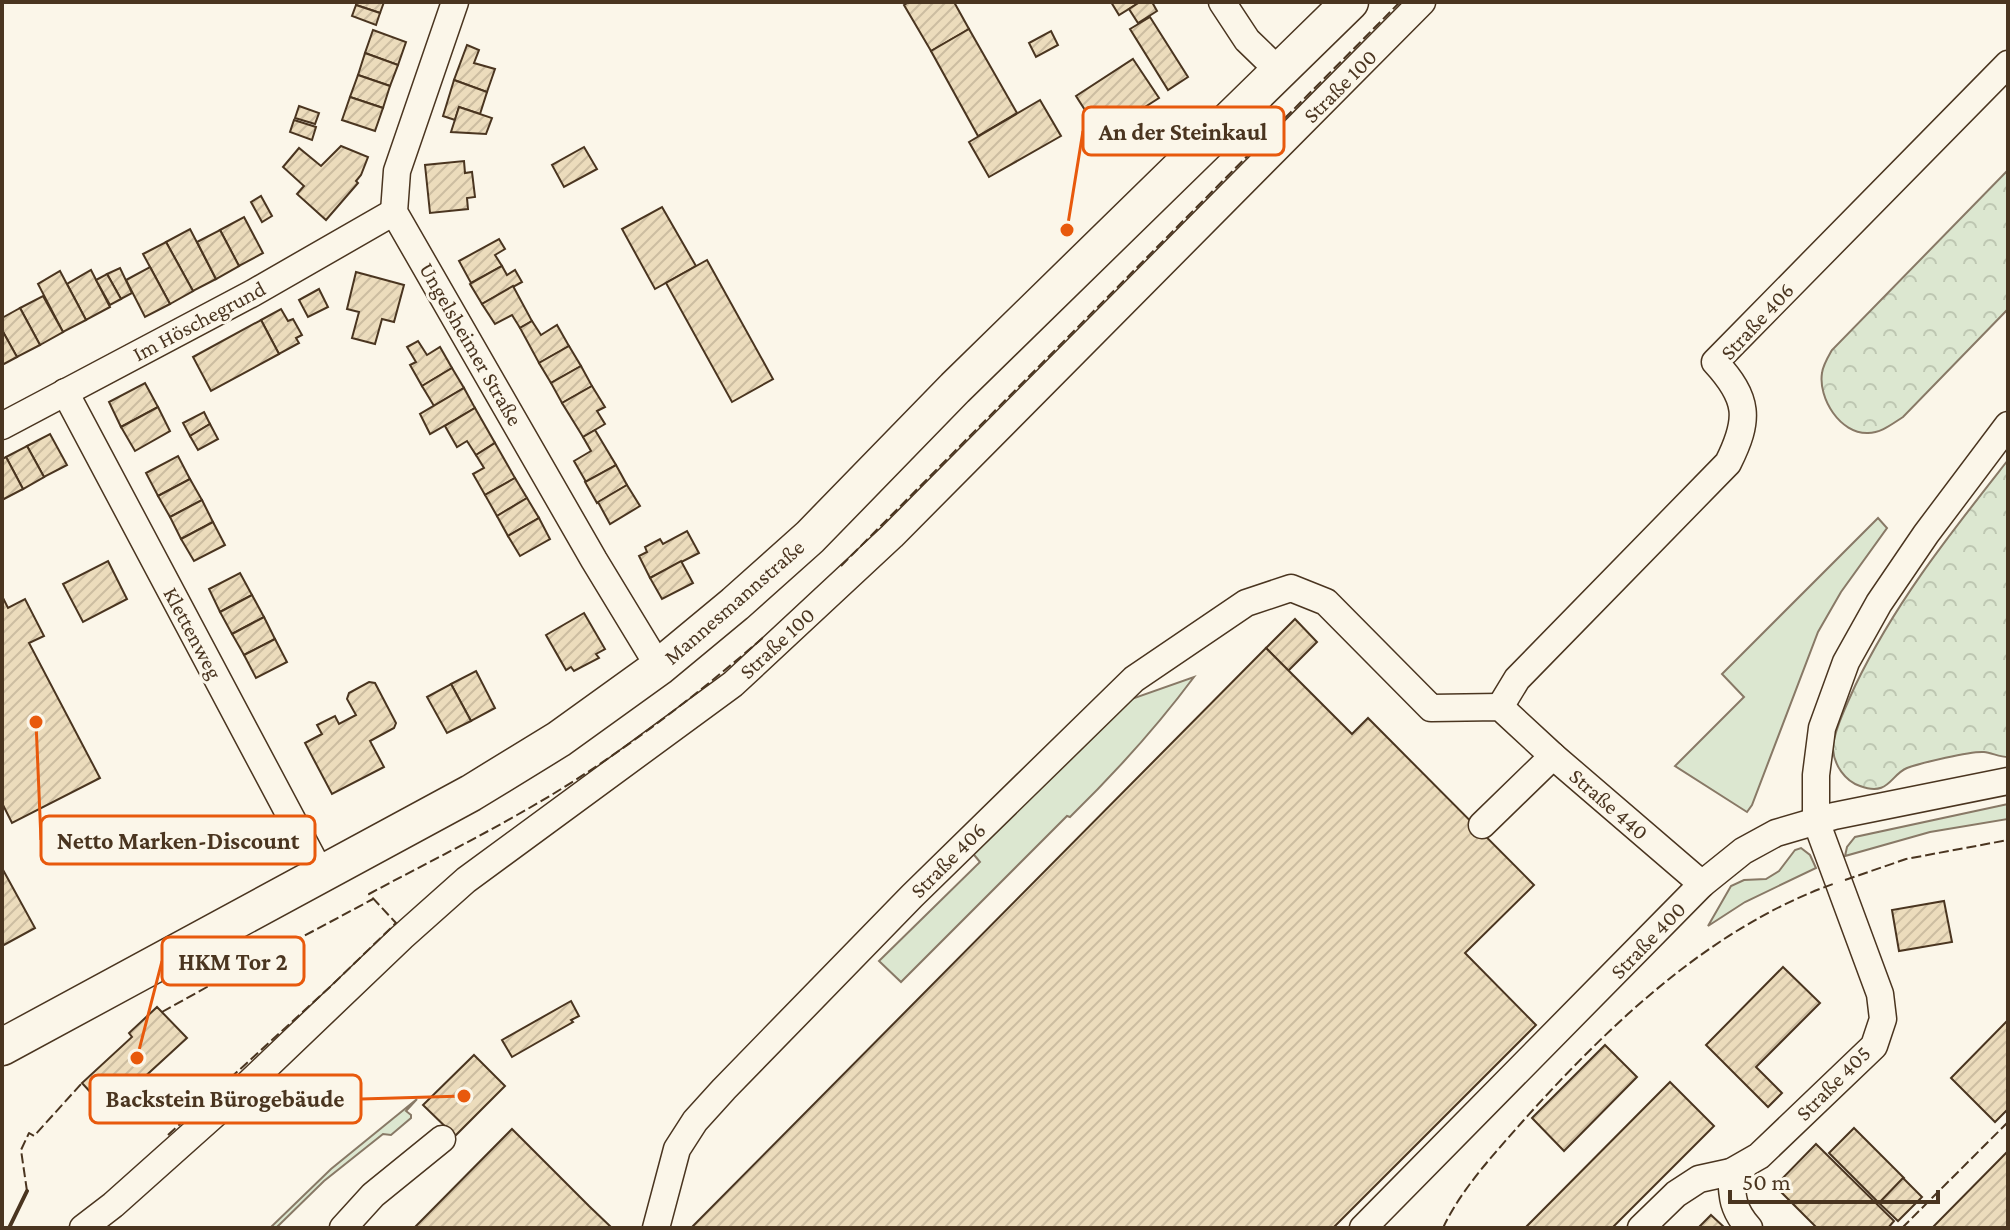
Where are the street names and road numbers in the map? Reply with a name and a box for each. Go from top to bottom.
street label: Straße 100 [1298,44,1382,128]
street label: Ungelsheimer Straße [414,258,528,430]
street label: Im Höschegrund [128,275,270,366]
street label: Straße 406 [1715,277,1799,365]
street label: Mannesmannstraße [659,534,809,670]
street label: Klettenweg [158,583,228,683]
street label: Straße 100 [734,602,820,684]
street label: Straße 440 [1565,763,1653,845]
street label: Straße 406 [905,817,991,903]
street label: Straße 400 [1605,896,1691,984]
street label: Straße 405 [1790,1040,1876,1126]

